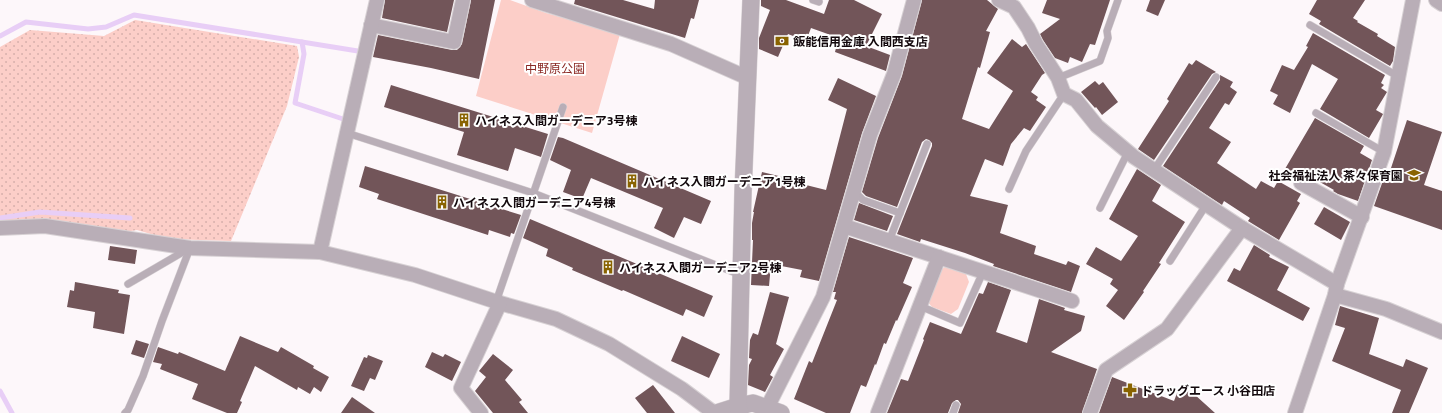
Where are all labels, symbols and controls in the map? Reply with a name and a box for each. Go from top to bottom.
place label: 飯能信用金庫 入間西支店 [793,32,928,51]
bank icon: 飯能信用金庫 入間西支店 [774,33,790,49]
park label: 中野原公園 [525,59,585,78]
place label: ハイネス入間ガーデニア3号棟 [475,111,637,130]
building icon: ハイネス入間ガーデニア3号棟 [456,112,472,128]
place label: 社会福祉法人 茶々保育園 [1268,166,1403,185]
school or university icon: 社会福祉法人 茶々保育園 [1406,167,1422,183]
place label: ハイネス入間ガーデニア1号棟 [643,172,805,191]
building icon: ハイネス入間ガーデニア1号棟 [624,173,640,189]
place label: ハイネス入間ガーデニア4号棟 [453,193,615,212]
building icon: ハイネス入間ガーデニア4号棟 [434,194,450,210]
place label: ハイネス入間ガーデニア2号棟 [619,258,781,277]
building icon: ハイネス入間ガーデニア2号棟 [600,259,616,275]
place label: ドラッグエース 小谷田店 [1141,381,1275,400]
pharmacy icon: ドラッグエース 小谷田店 [1122,382,1138,398]

